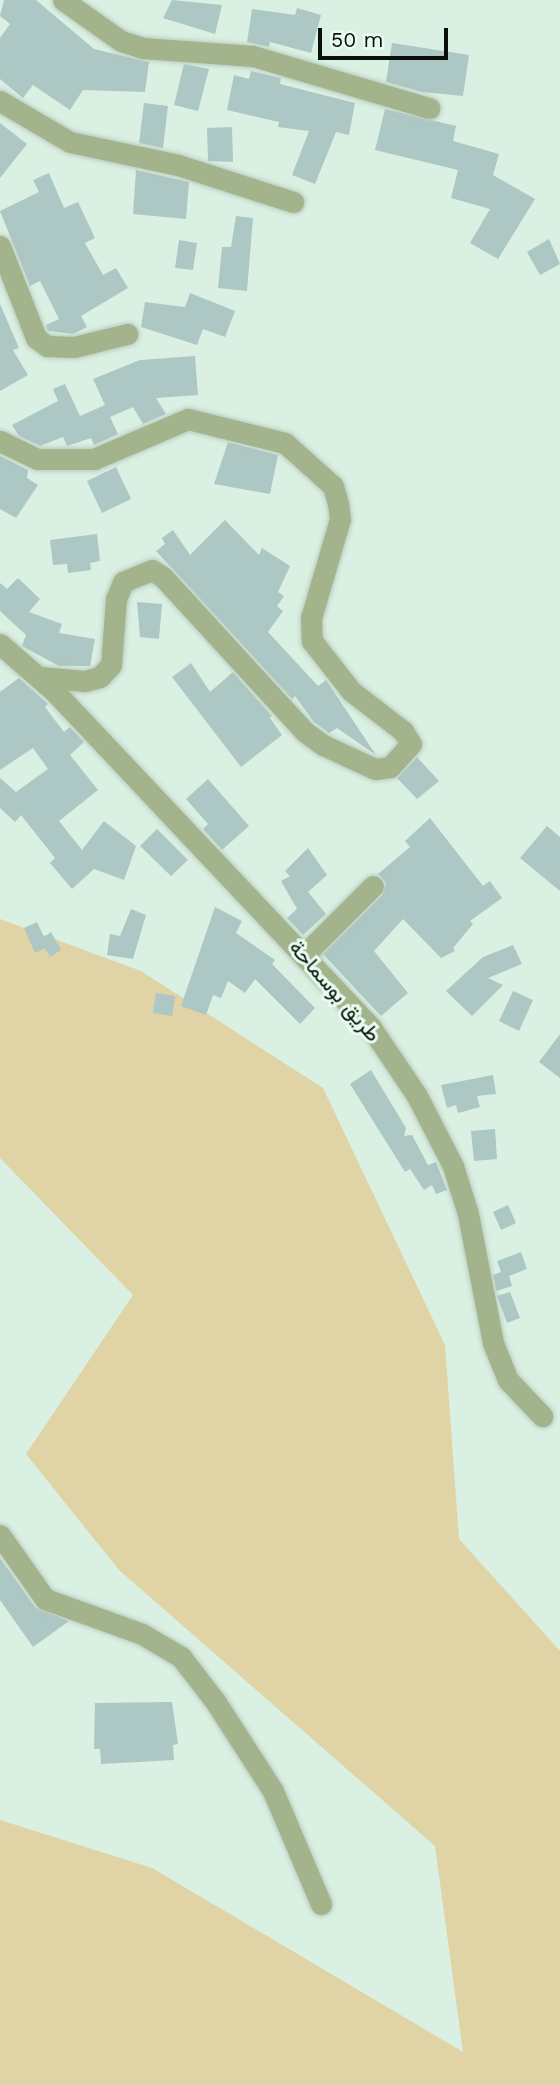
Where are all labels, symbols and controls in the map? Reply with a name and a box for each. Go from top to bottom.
scale bar [322,14,452,58]
text: 50 m [331,27,383,52]
street label: طريق بوسماحة [284,935,386,1047]

